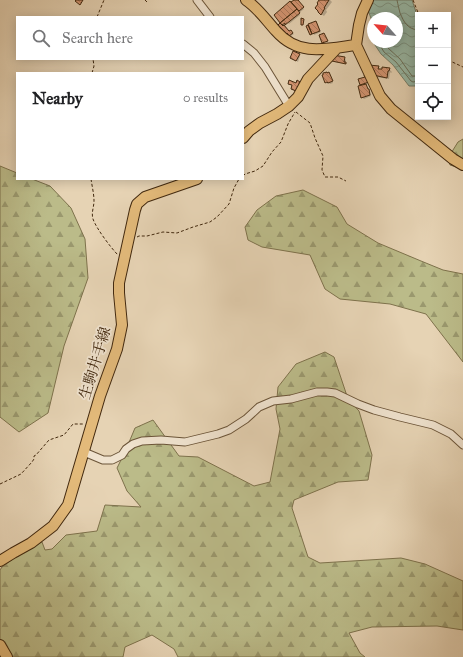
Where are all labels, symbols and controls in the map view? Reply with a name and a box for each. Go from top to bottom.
north arrow [367,12,403,48]
map controls [415,12,451,120]
button: + [415,12,451,48]
search box [16,16,244,60]
icon: search [30,27,52,49]
text: Search here [62,29,133,47]
button: − [415,48,451,84]
button: locate [415,84,451,120]
text: Nearby [32,88,83,109]
text: 0 results [183,90,228,106]
street label: 生駒井手線 [75,324,115,402]

